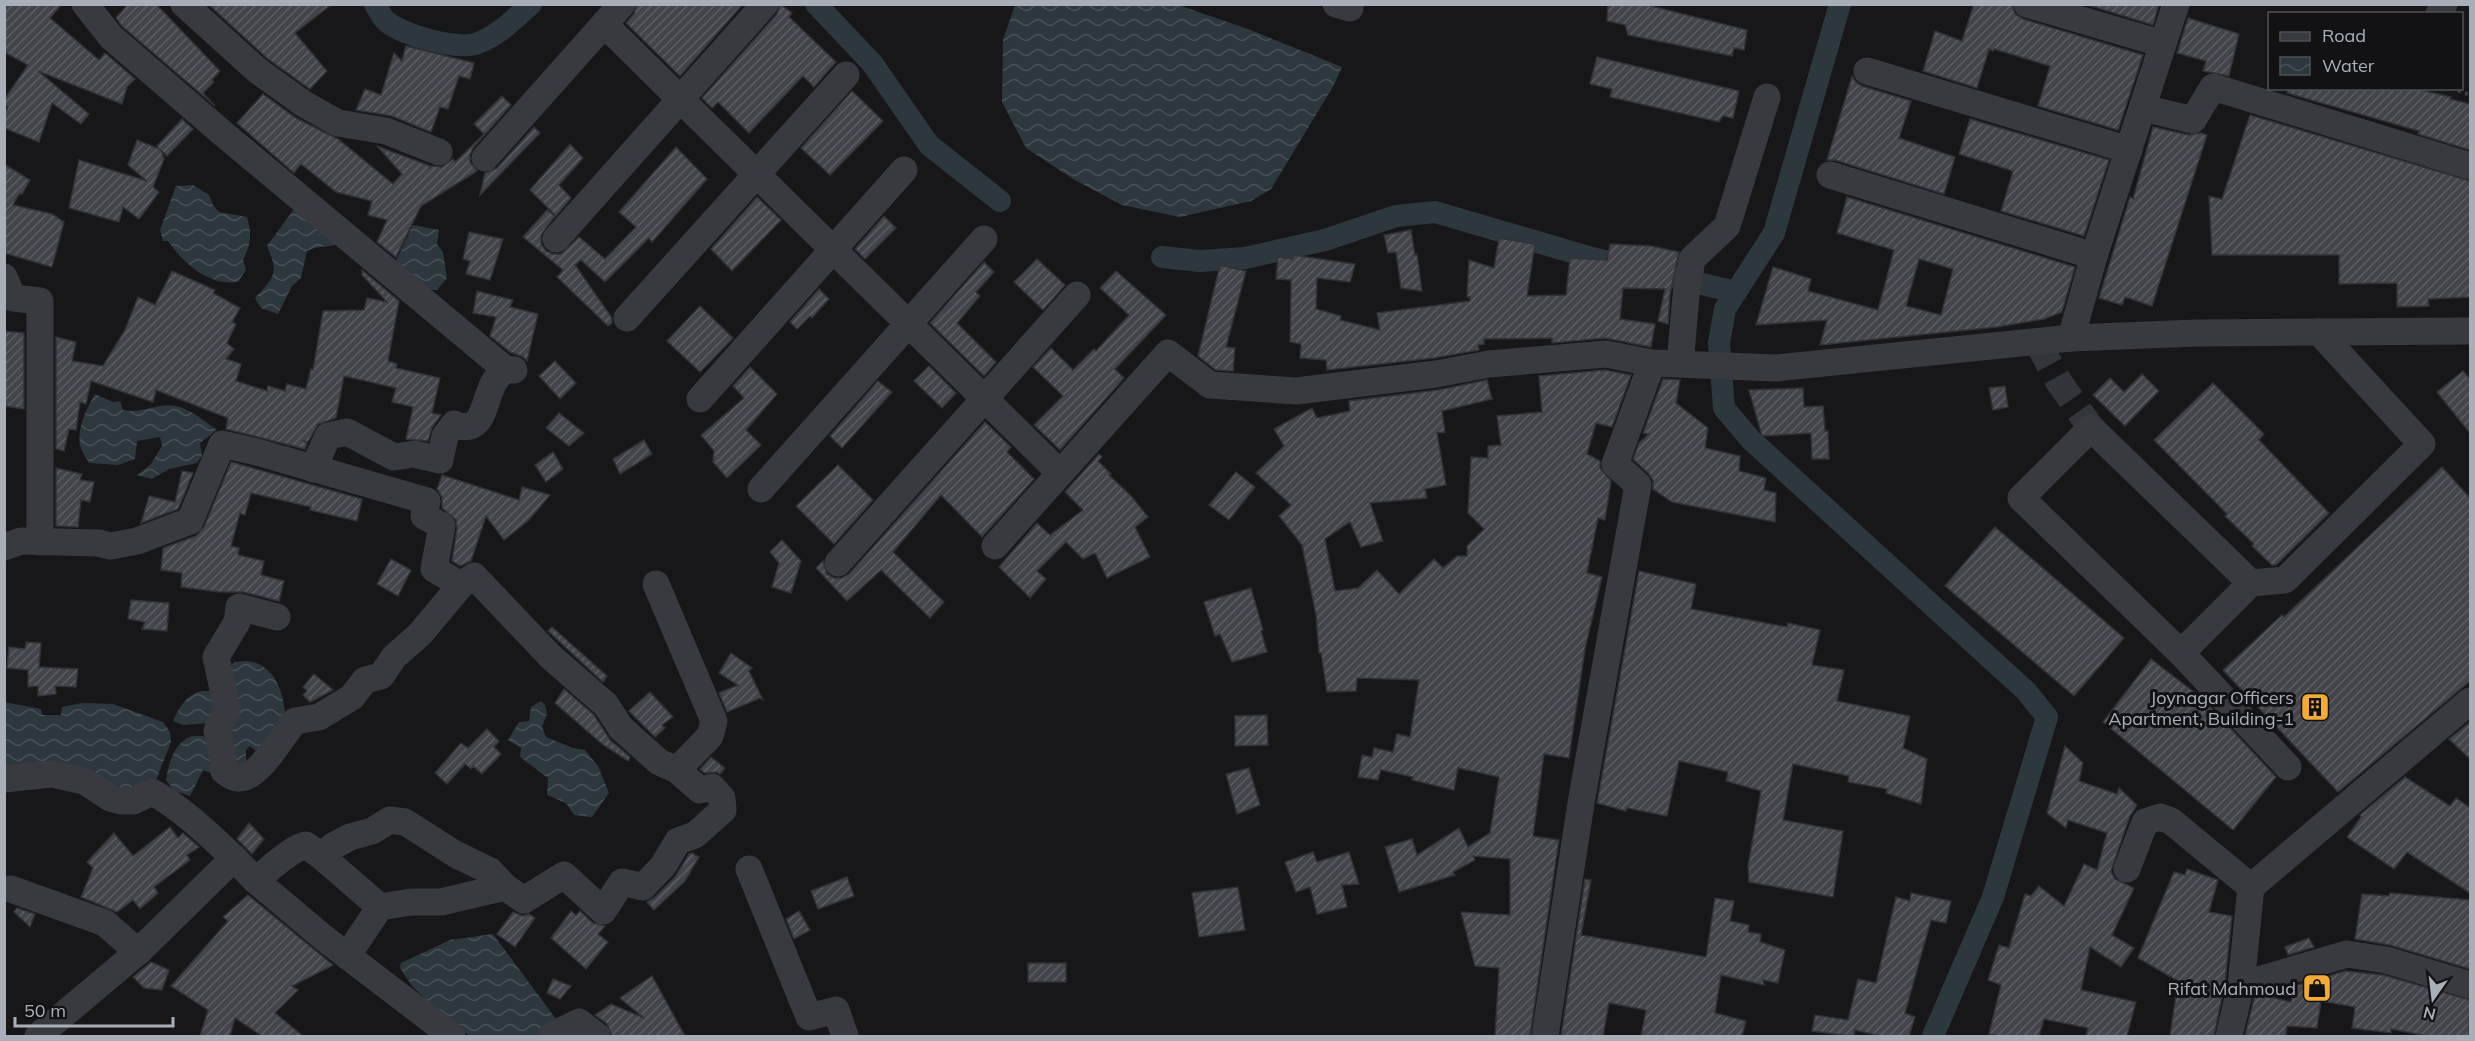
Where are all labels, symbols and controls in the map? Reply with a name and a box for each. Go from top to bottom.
legend [2268,12,2463,90]
text: Road [2322,24,2366,47]
text: Water [2322,54,2375,77]
place label: Joynagar Officers Apartment, Building-1 [2108,686,2294,730]
building icon: Joynagar Officers Apartment, Building-1 [2299,691,2331,723]
north arrow [2403,969,2463,1029]
shop icon: Rifat Mahmoud [2301,972,2333,1004]
place label: Rifat Mahmoud [2167,977,2296,1000]
scale bar [15,990,172,1028]
text: 50 m [24,999,66,1022]
text: N [2421,1002,2438,1025]

